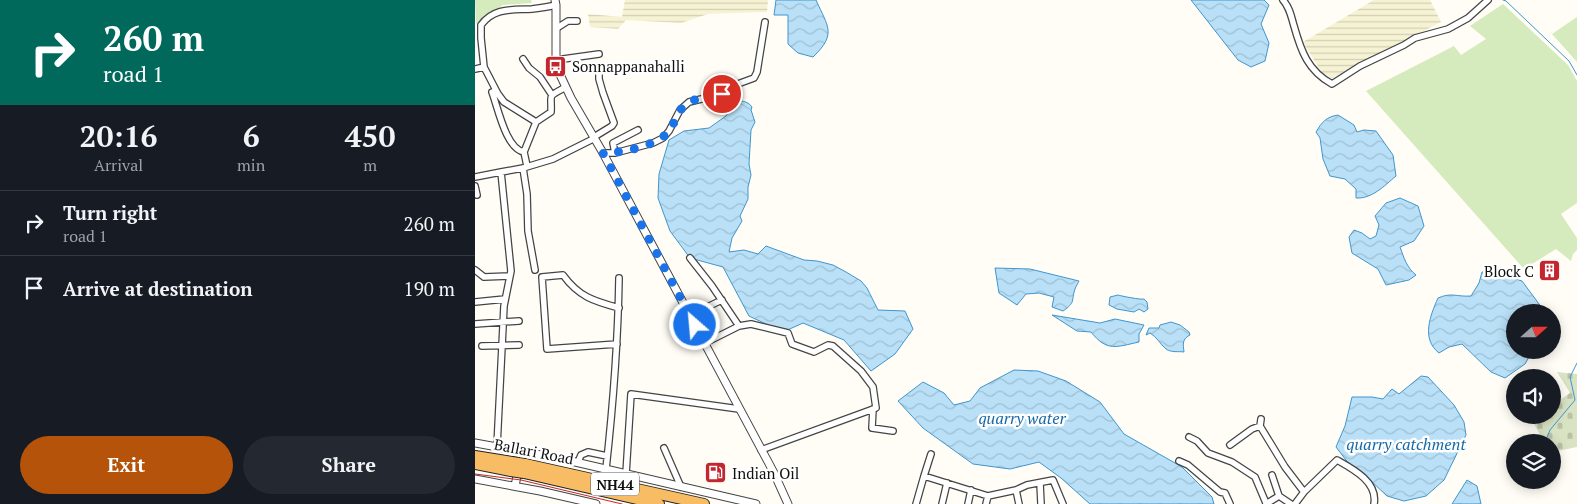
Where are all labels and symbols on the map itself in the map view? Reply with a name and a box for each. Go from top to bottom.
bus stop icon: Sonnappanahalli [544,54,568,78]
place label: Sonnappanahalli [572,56,685,76]
pin [701,73,743,115]
building icon: Block C [1538,259,1562,283]
place label: Block C [1484,261,1534,281]
position arrow [668,298,720,350]
north arrow [1506,304,1561,359]
water label: quarry water [978,407,1066,429]
street label: Ballari Road [492,433,576,469]
water label: quarry catchment [1346,433,1466,455]
fuel station icon: Indian Oil [704,461,728,485]
place label: Indian Oil [732,463,799,483]
road number: NH44 [591,472,639,496]

